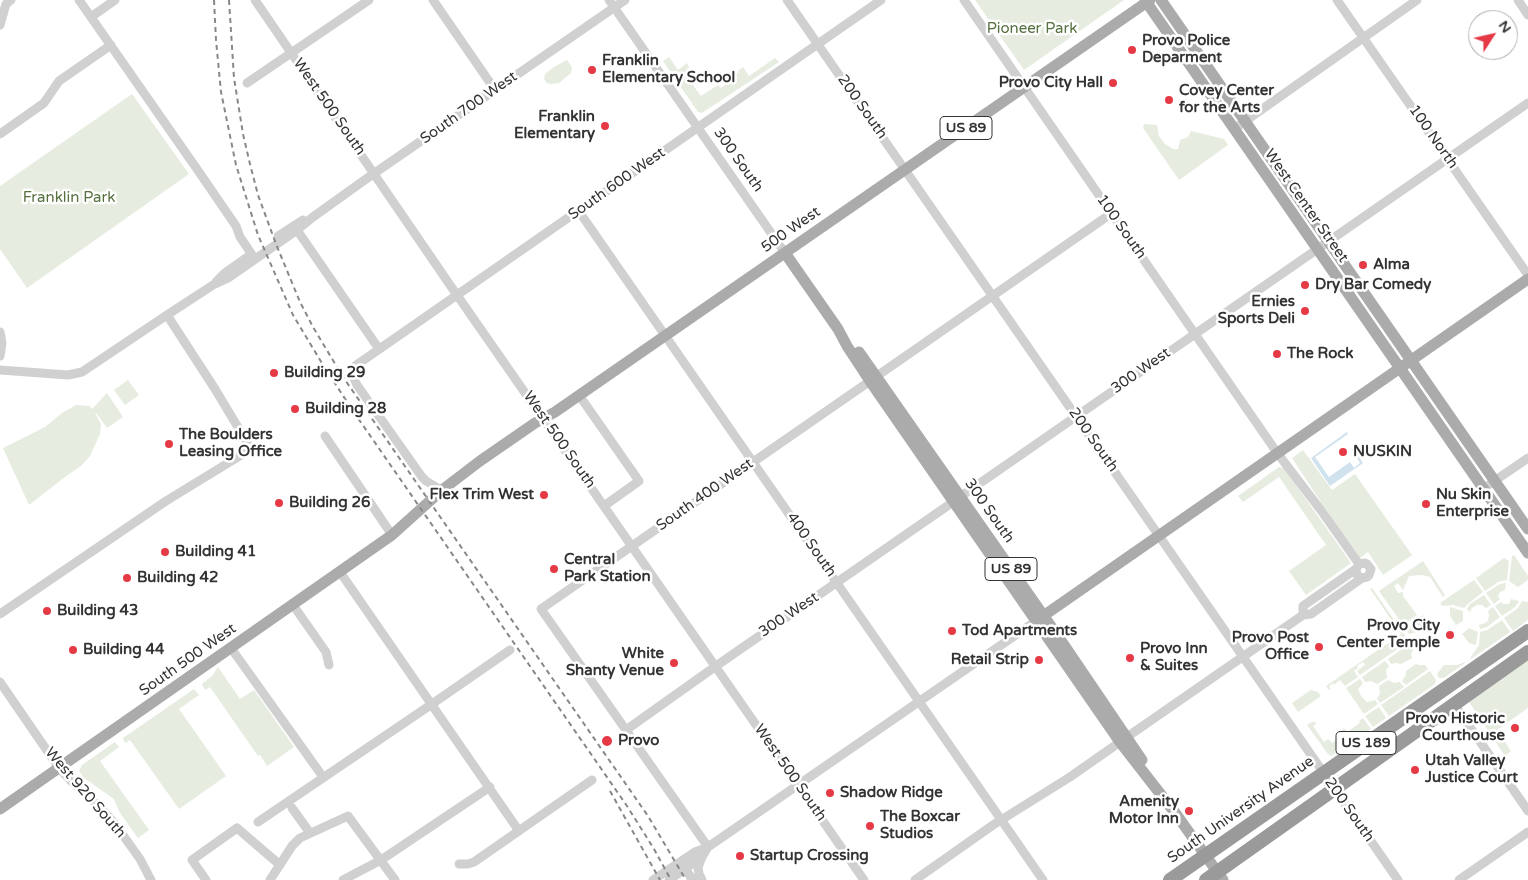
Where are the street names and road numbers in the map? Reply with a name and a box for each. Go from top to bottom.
street label: West 500 South [289,55,369,159]
street label: South 700 West [417,68,521,148]
street label: 200 South [833,71,891,143]
street label: 100 North [1404,102,1462,172]
road number: US 89 [940,116,992,140]
street label: 300 South [709,124,767,196]
street label: South 600 West [565,144,669,224]
street label: West Center Street [1260,146,1352,266]
street label: 100 South [1092,191,1150,263]
street label: 500 West [758,203,824,257]
street label: 300 West [1108,344,1174,398]
street label: West 500 South [519,388,599,492]
street label: 200 South [1064,404,1122,476]
street label: South 400 West [653,455,757,535]
street label: 300 South [960,475,1018,547]
street label: 400 South [782,509,840,581]
road number: US 89 [985,558,1037,580]
street label: 300 West [756,589,822,641]
street label: South 500 West [136,620,240,700]
street label: West 500 South [750,721,830,825]
road number: US 189 [1336,731,1396,754]
street label: West 920 South [41,744,129,842]
street label: South University Avenue [1164,753,1318,867]
street label: 200 South [1320,774,1378,846]

